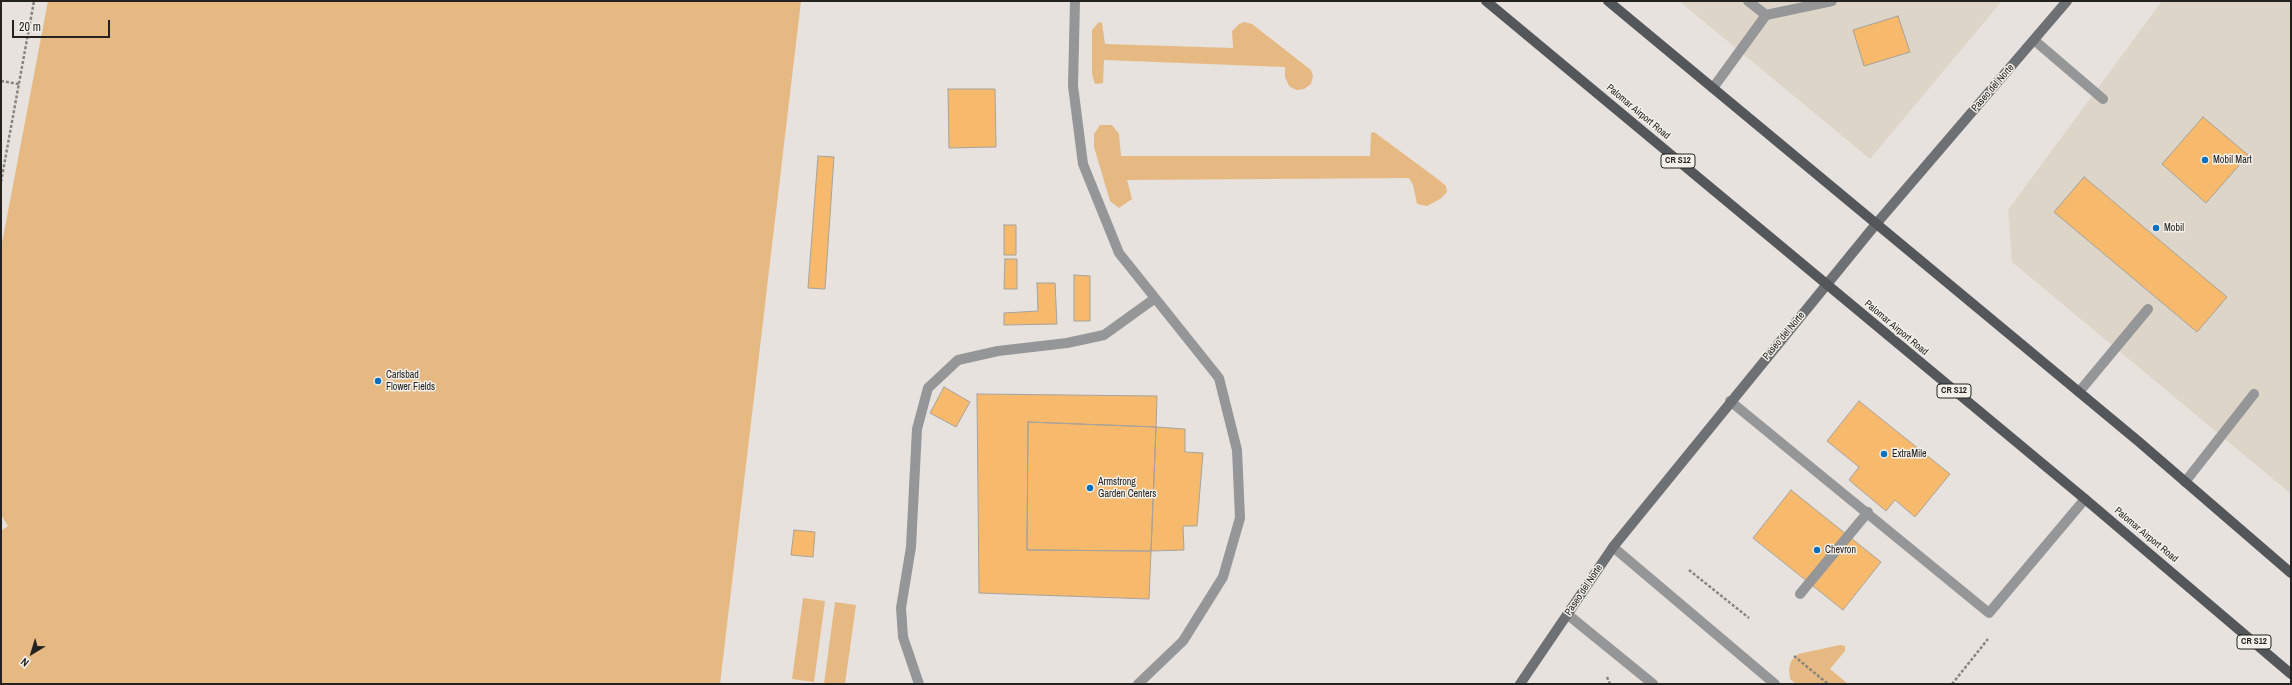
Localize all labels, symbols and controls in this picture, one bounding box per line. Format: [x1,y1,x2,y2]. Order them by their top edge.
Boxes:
scale bar [14,12,112,38]
text: 20 m [19,19,41,35]
street label: Paseo del Norte [1969,62,2017,114]
street label: Palomar Airport Road [1604,82,1672,142]
road number: CR S12 [1661,154,1695,168]
place label: Mobil Mart [2213,154,2252,166]
marker: Mobil Mart [2200,155,2210,165]
place label: Mobil [2164,222,2184,234]
marker: Mobil [2151,223,2161,233]
street label: Palomar Airport Road [1862,298,1930,358]
street label: Paseo del Norte [1761,310,1807,362]
place label: Carlsbad Flower Fields [386,369,435,392]
marker: Carlsbad Flower Fields [373,376,383,386]
road number: CR S12 [1937,384,1971,398]
place label: ExtraMile [1892,448,1927,460]
marker: ExtraMile [1879,449,1889,459]
place label: Armstrong Garden Centers [1098,476,1156,500]
marker: Armstrong Garden Centers [1085,483,1095,493]
street label: Palomar Airport Road [2112,505,2180,565]
place label: Chevron [1825,544,1856,556]
marker: Chevron [1812,545,1822,555]
street label: Paseo del Norte [1563,562,1605,618]
north arrow [12,633,52,673]
road number: CR S12 [2237,635,2271,649]
text: N [18,655,31,670]

